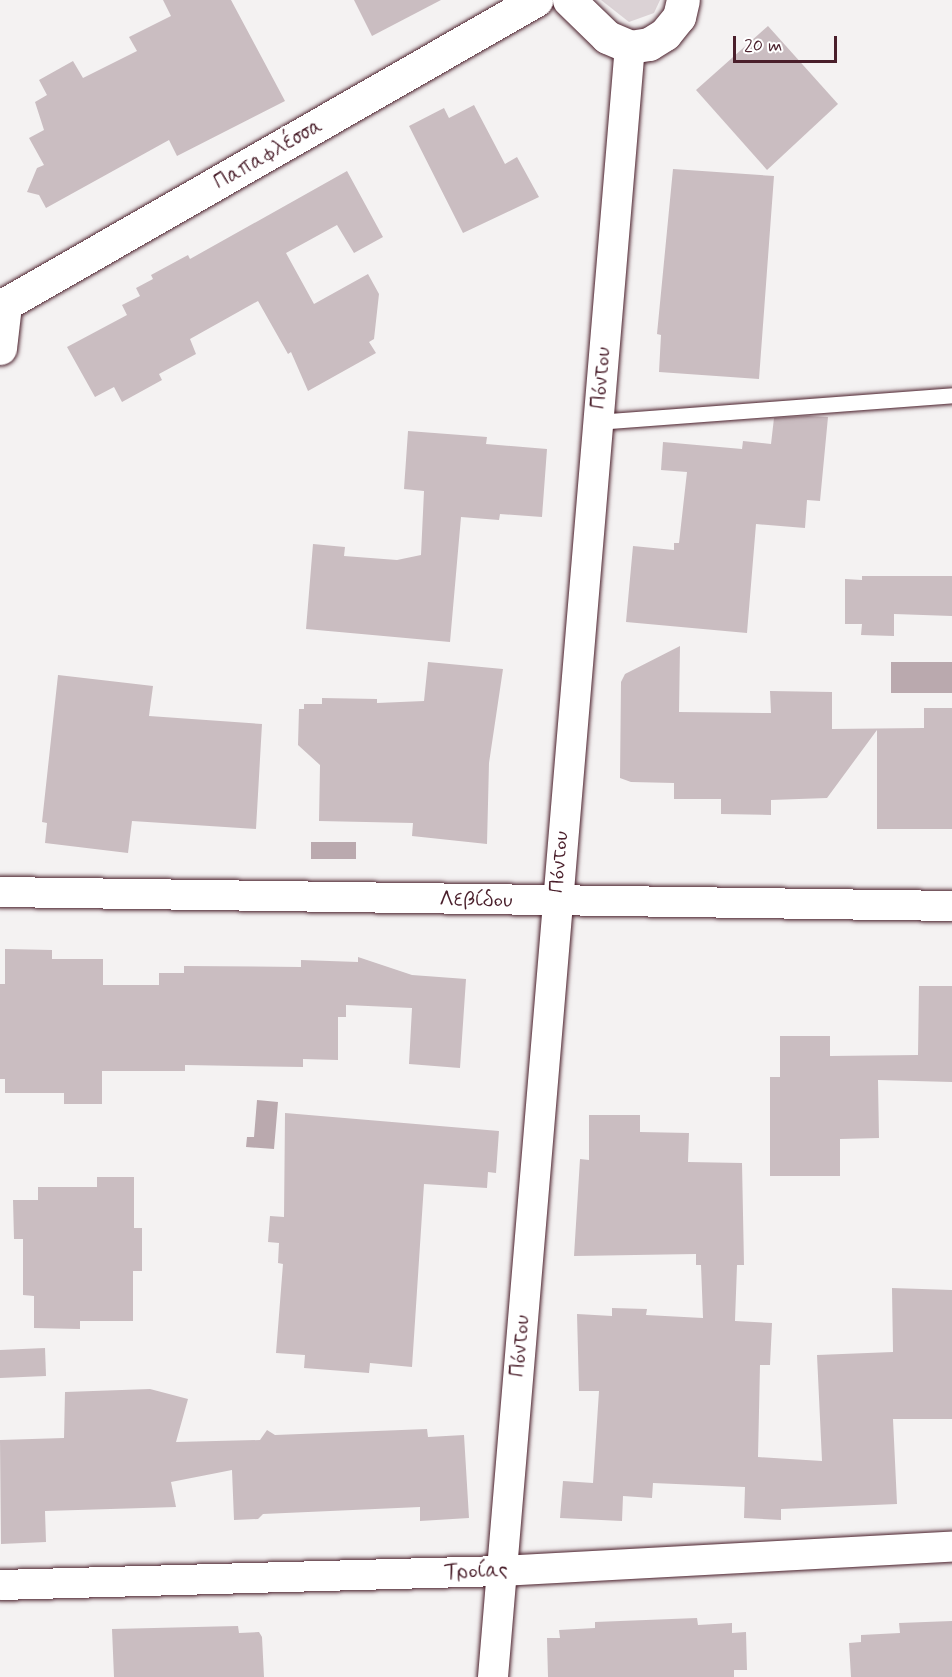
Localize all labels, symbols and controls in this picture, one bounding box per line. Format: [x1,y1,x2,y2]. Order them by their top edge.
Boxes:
scale bar [736,24,840,62]
text: 20 m [744,34,782,58]
street label: Παπαφλέσσα [209,113,327,195]
street label: Πόντου [586,346,616,410]
street label: Πόντου [544,830,574,894]
street label: Λεβίδου [439,887,513,913]
street label: Πόντου [505,1314,535,1378]
street label: Τροίας [444,1557,508,1585]

